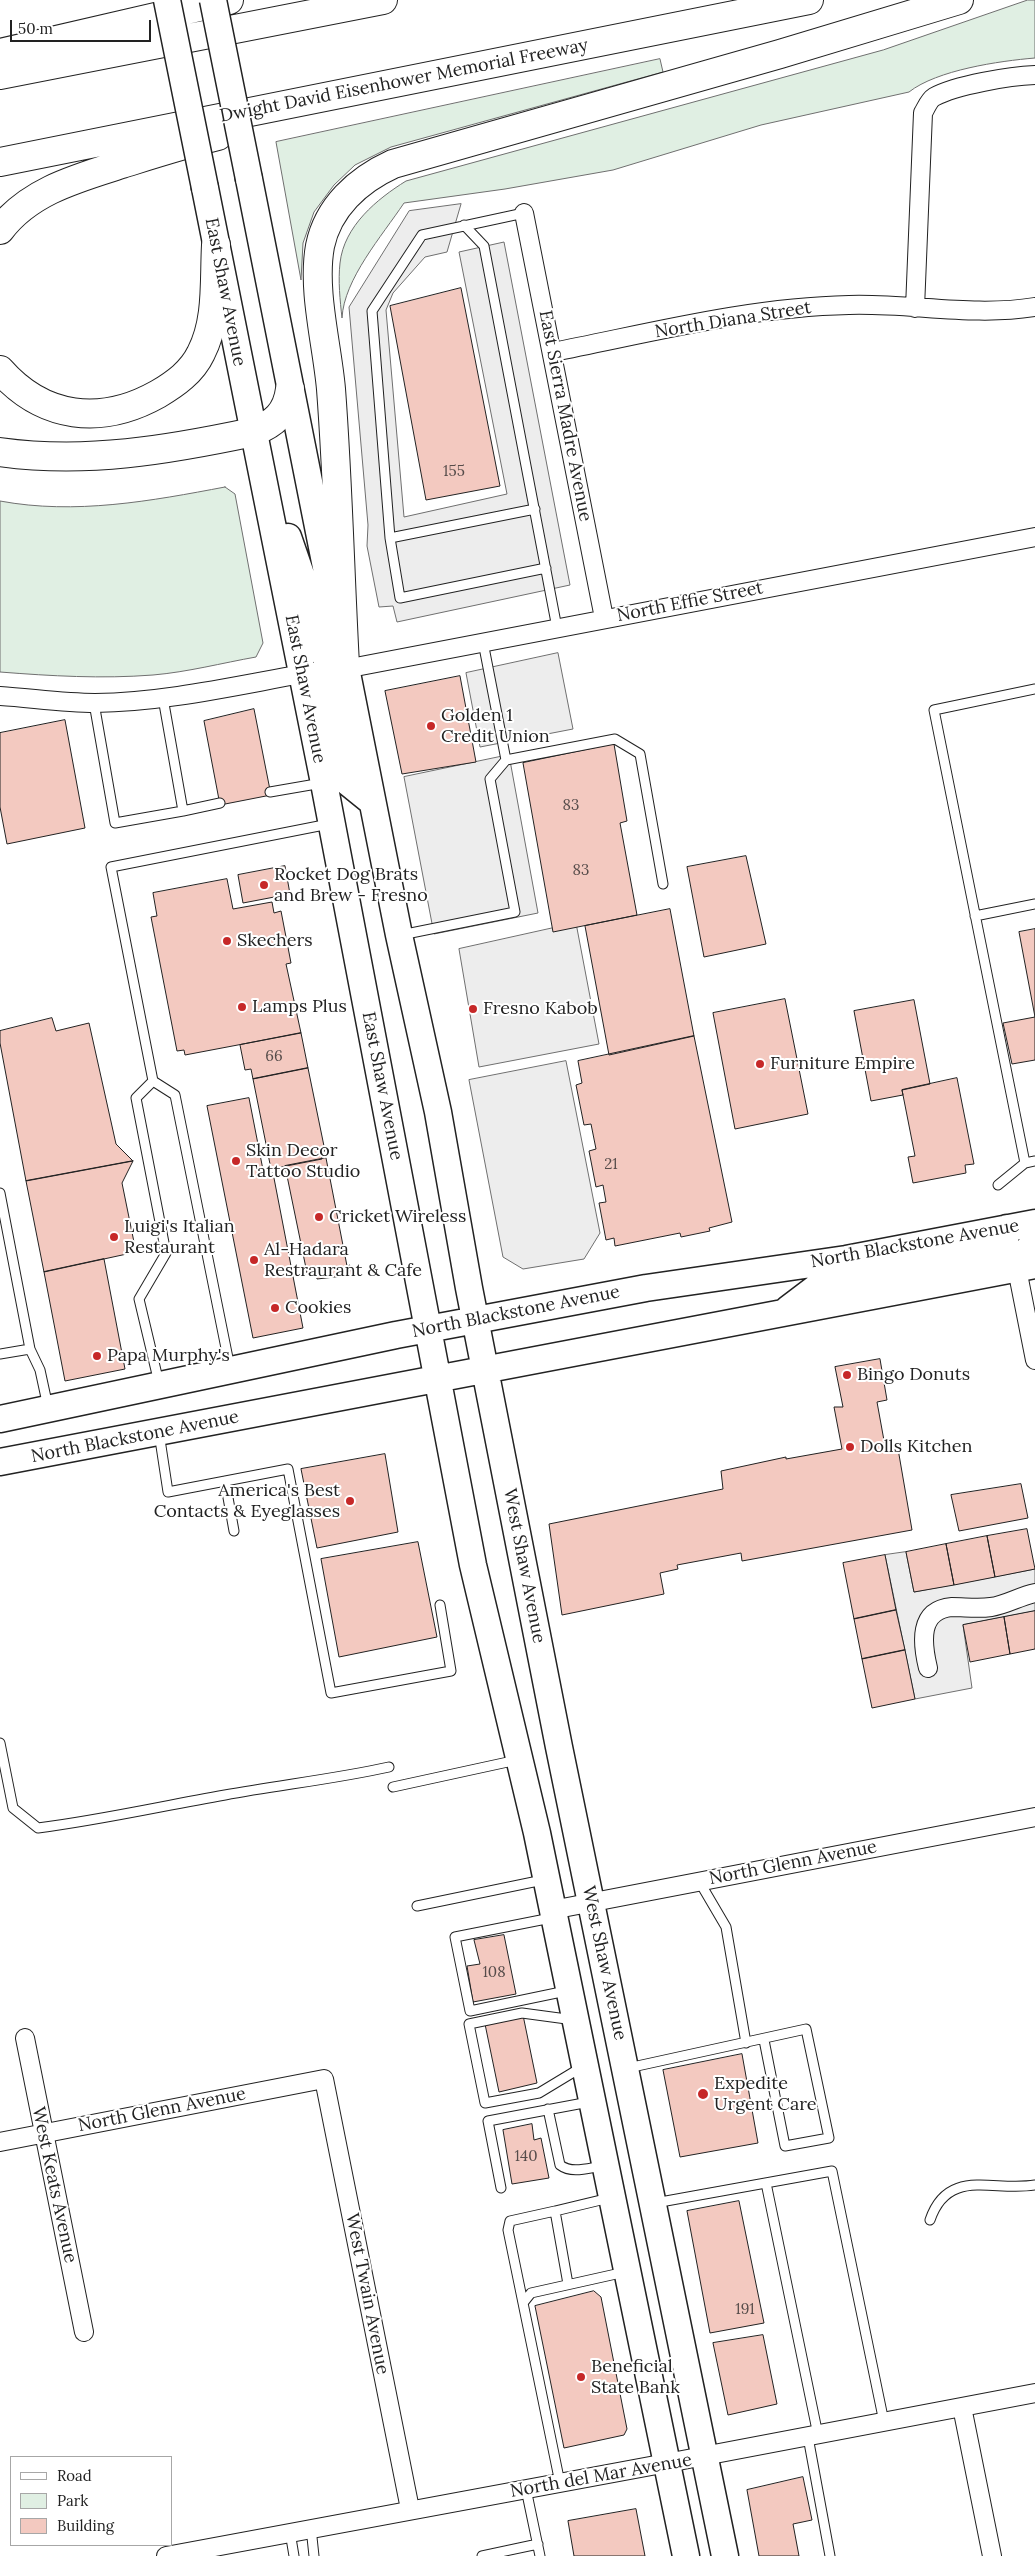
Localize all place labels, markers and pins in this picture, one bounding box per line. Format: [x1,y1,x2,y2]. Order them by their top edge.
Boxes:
place label: Golden 1 Credit Union [441,705,550,748]
marker: Golden 1 Credit Union [425,720,437,732]
place label: Rocket Dog Brats and Brew - Fresno [274,864,428,906]
marker: Rocket Dog Brats and Brew - Fresno [258,879,270,891]
place label: Skechers [237,930,313,952]
marker: Skechers [221,935,233,947]
place label: Lamps Plus [252,996,347,1018]
place label: Fresno Kabob [483,998,598,1020]
marker: Lamps Plus [236,1001,248,1013]
marker: Fresno Kabob [467,1003,479,1015]
place label: Furniture Empire [770,1053,915,1075]
marker: Furniture Empire [754,1058,766,1070]
place label: Skin Decor Tattoo Studio [246,1140,360,1182]
marker: Skin Decor Tattoo Studio [230,1155,242,1167]
place label: Cricket Wireless [329,1206,466,1228]
marker: Cricket Wireless [313,1211,325,1223]
place label: Luigi's Italian Restaurant [124,1216,235,1258]
marker: Luigi's Italian Restaurant [108,1231,120,1243]
place label: Al-Hadara Restraurant & Cafe [264,1239,422,1282]
marker: Al-Hadara Restraurant & Cafe [248,1254,260,1266]
place label: Cookies [285,1297,351,1319]
marker: Cookies [269,1302,281,1314]
place label: Papa Murphy's [107,1345,230,1367]
marker: Papa Murphy's [91,1350,103,1362]
place label: Bingo Donuts [857,1364,970,1386]
marker: Bingo Donuts [841,1369,853,1381]
place label: Dolls Kitchen [860,1436,972,1458]
marker: Dolls Kitchen [844,1441,856,1453]
place label: America's Best Contacts & Eyeglasses [154,1480,340,1522]
marker: America's Best Contacts & Eyeglasses [344,1495,356,1507]
place label: Expedite Urgent Care [714,2073,817,2116]
marker: Expedite Urgent Care [696,2087,710,2101]
place label: Beneficial State Bank [591,2356,680,2398]
marker: Beneficial State Bank [575,2371,587,2383]

